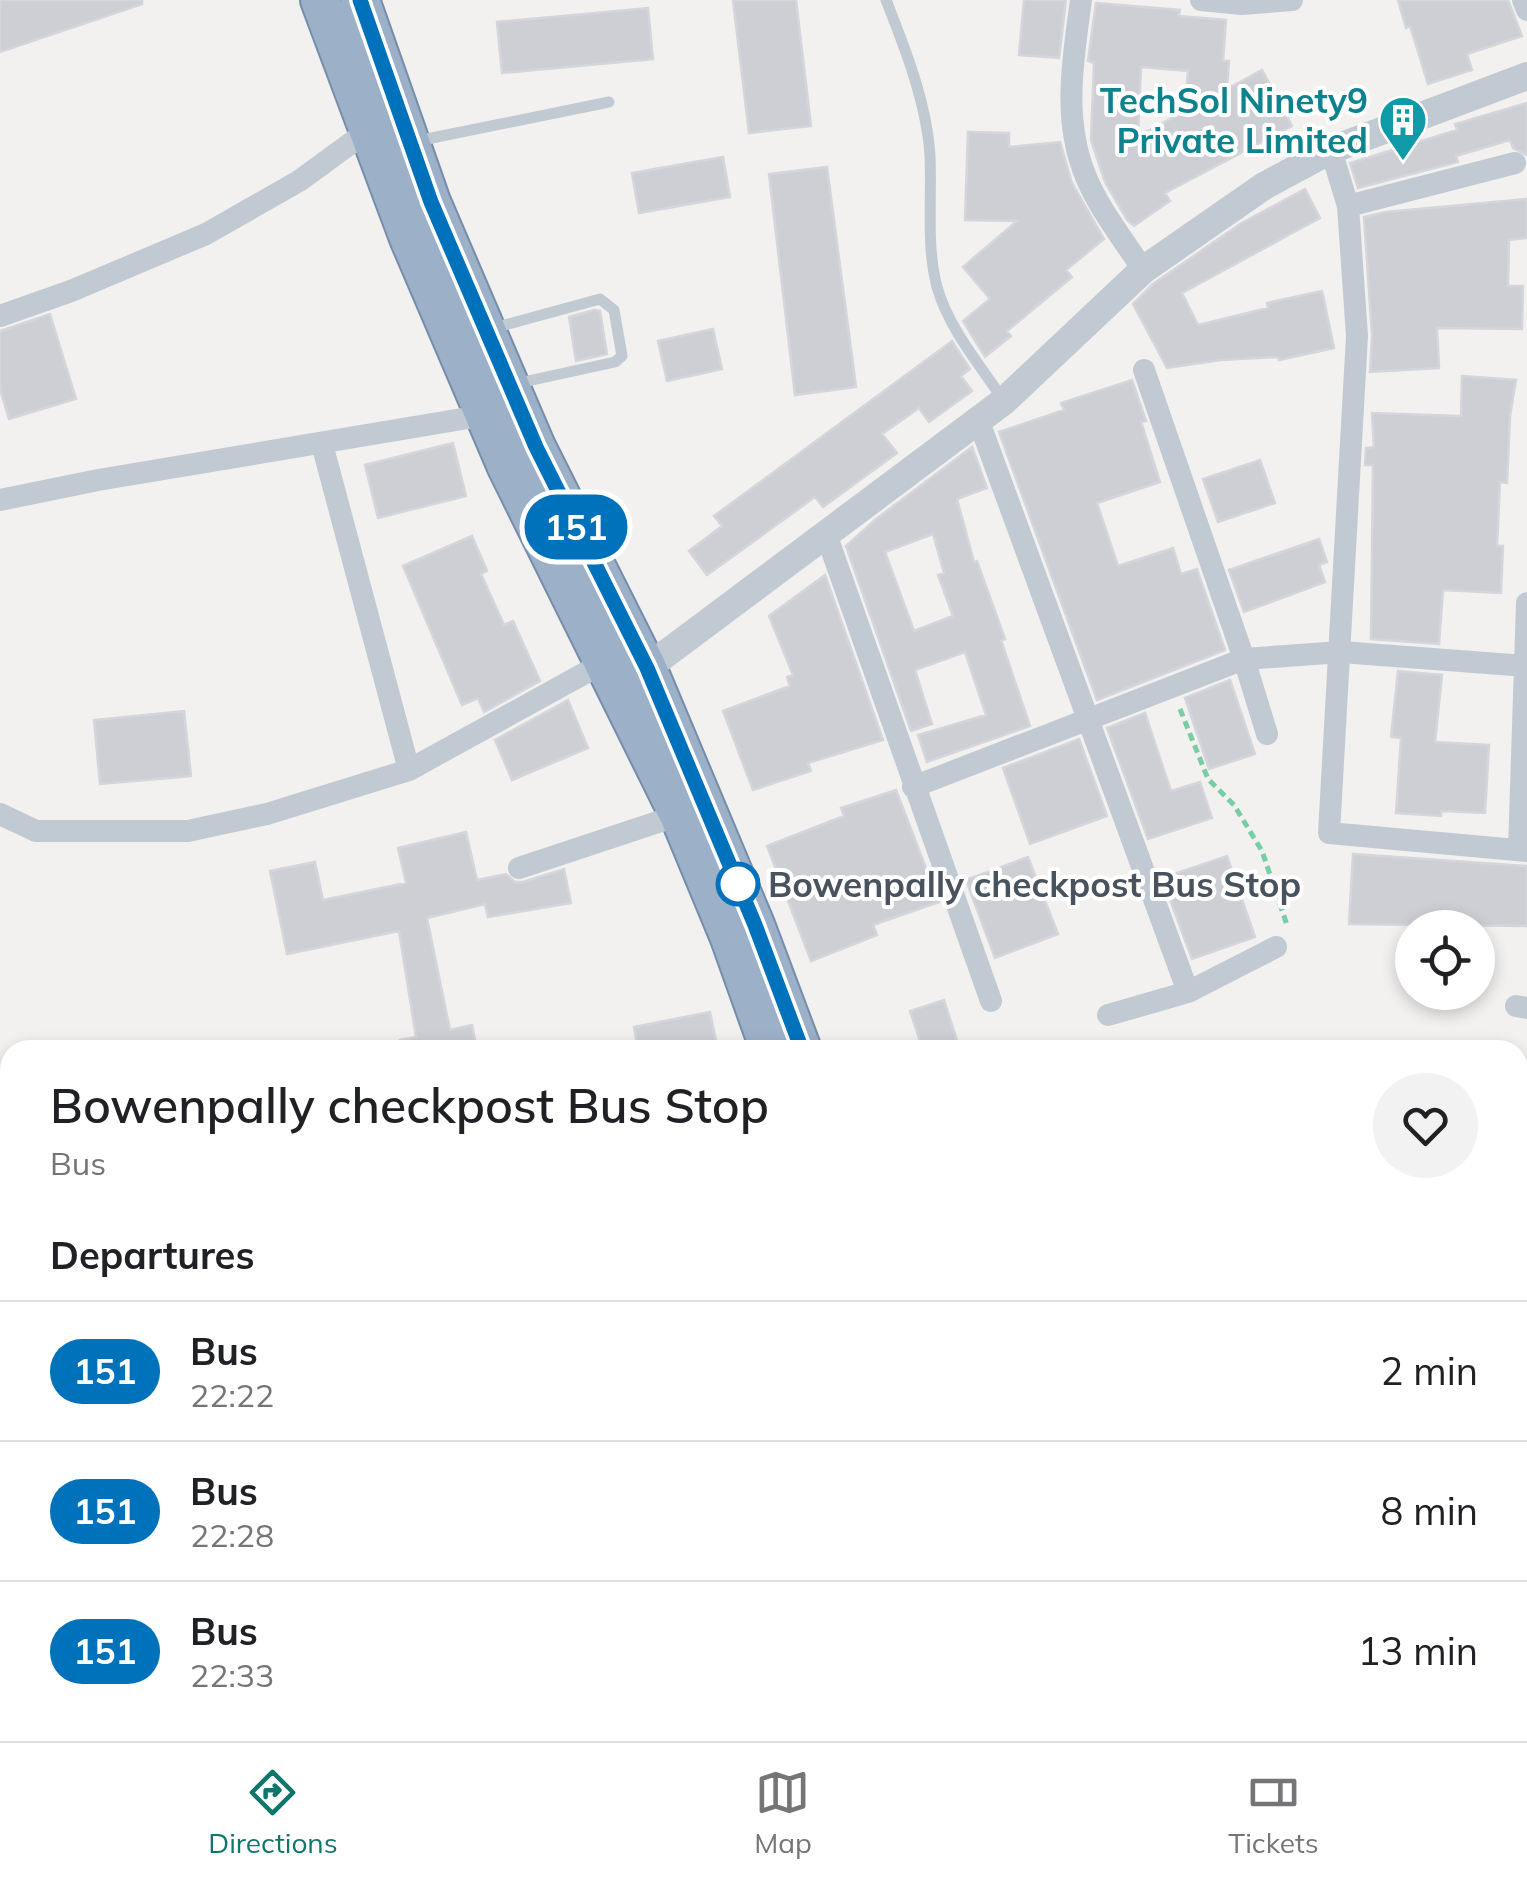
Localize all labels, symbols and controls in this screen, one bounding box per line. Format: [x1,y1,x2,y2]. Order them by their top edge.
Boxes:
place label: TechSol Ninety9 Private Limited [1100,78,1368,162]
building icon: TechSol Ninety9 Private Limited [1377,94,1429,162]
line badge: 151 [518,494,634,560]
text: 151 [544,505,608,549]
place label: Bowenpally checkpost Bus Stop [768,862,1301,906]
marker: Bowenpally checkpost Bus Stop [717,863,759,905]
map controls [1395,910,1495,1010]
button: locate [1395,910,1495,1010]
button: heart [1373,1073,1478,1178]
text: Bowenpally checkpost Bus Stop [50,1075,769,1135]
text: Bus [50,1143,106,1183]
text: Departures [50,1231,254,1279]
text: Bus [190,1327,258,1375]
text: 2 min [1381,1347,1478,1395]
text: 151 [73,1349,137,1393]
text: 22:22 [190,1375,274,1415]
text: Bus [190,1467,258,1515]
text: 8 min [1381,1487,1478,1535]
text: 151 [73,1489,137,1533]
text: 22:28 [190,1515,274,1555]
text: Bus [190,1607,258,1655]
text: 13 min [1358,1627,1478,1675]
text: 151 [73,1629,137,1673]
text: 22:33 [190,1655,274,1695]
tab: Directions [208,1765,338,1860]
tab: Map [754,1765,812,1860]
tab: Tickets [1228,1765,1319,1860]

